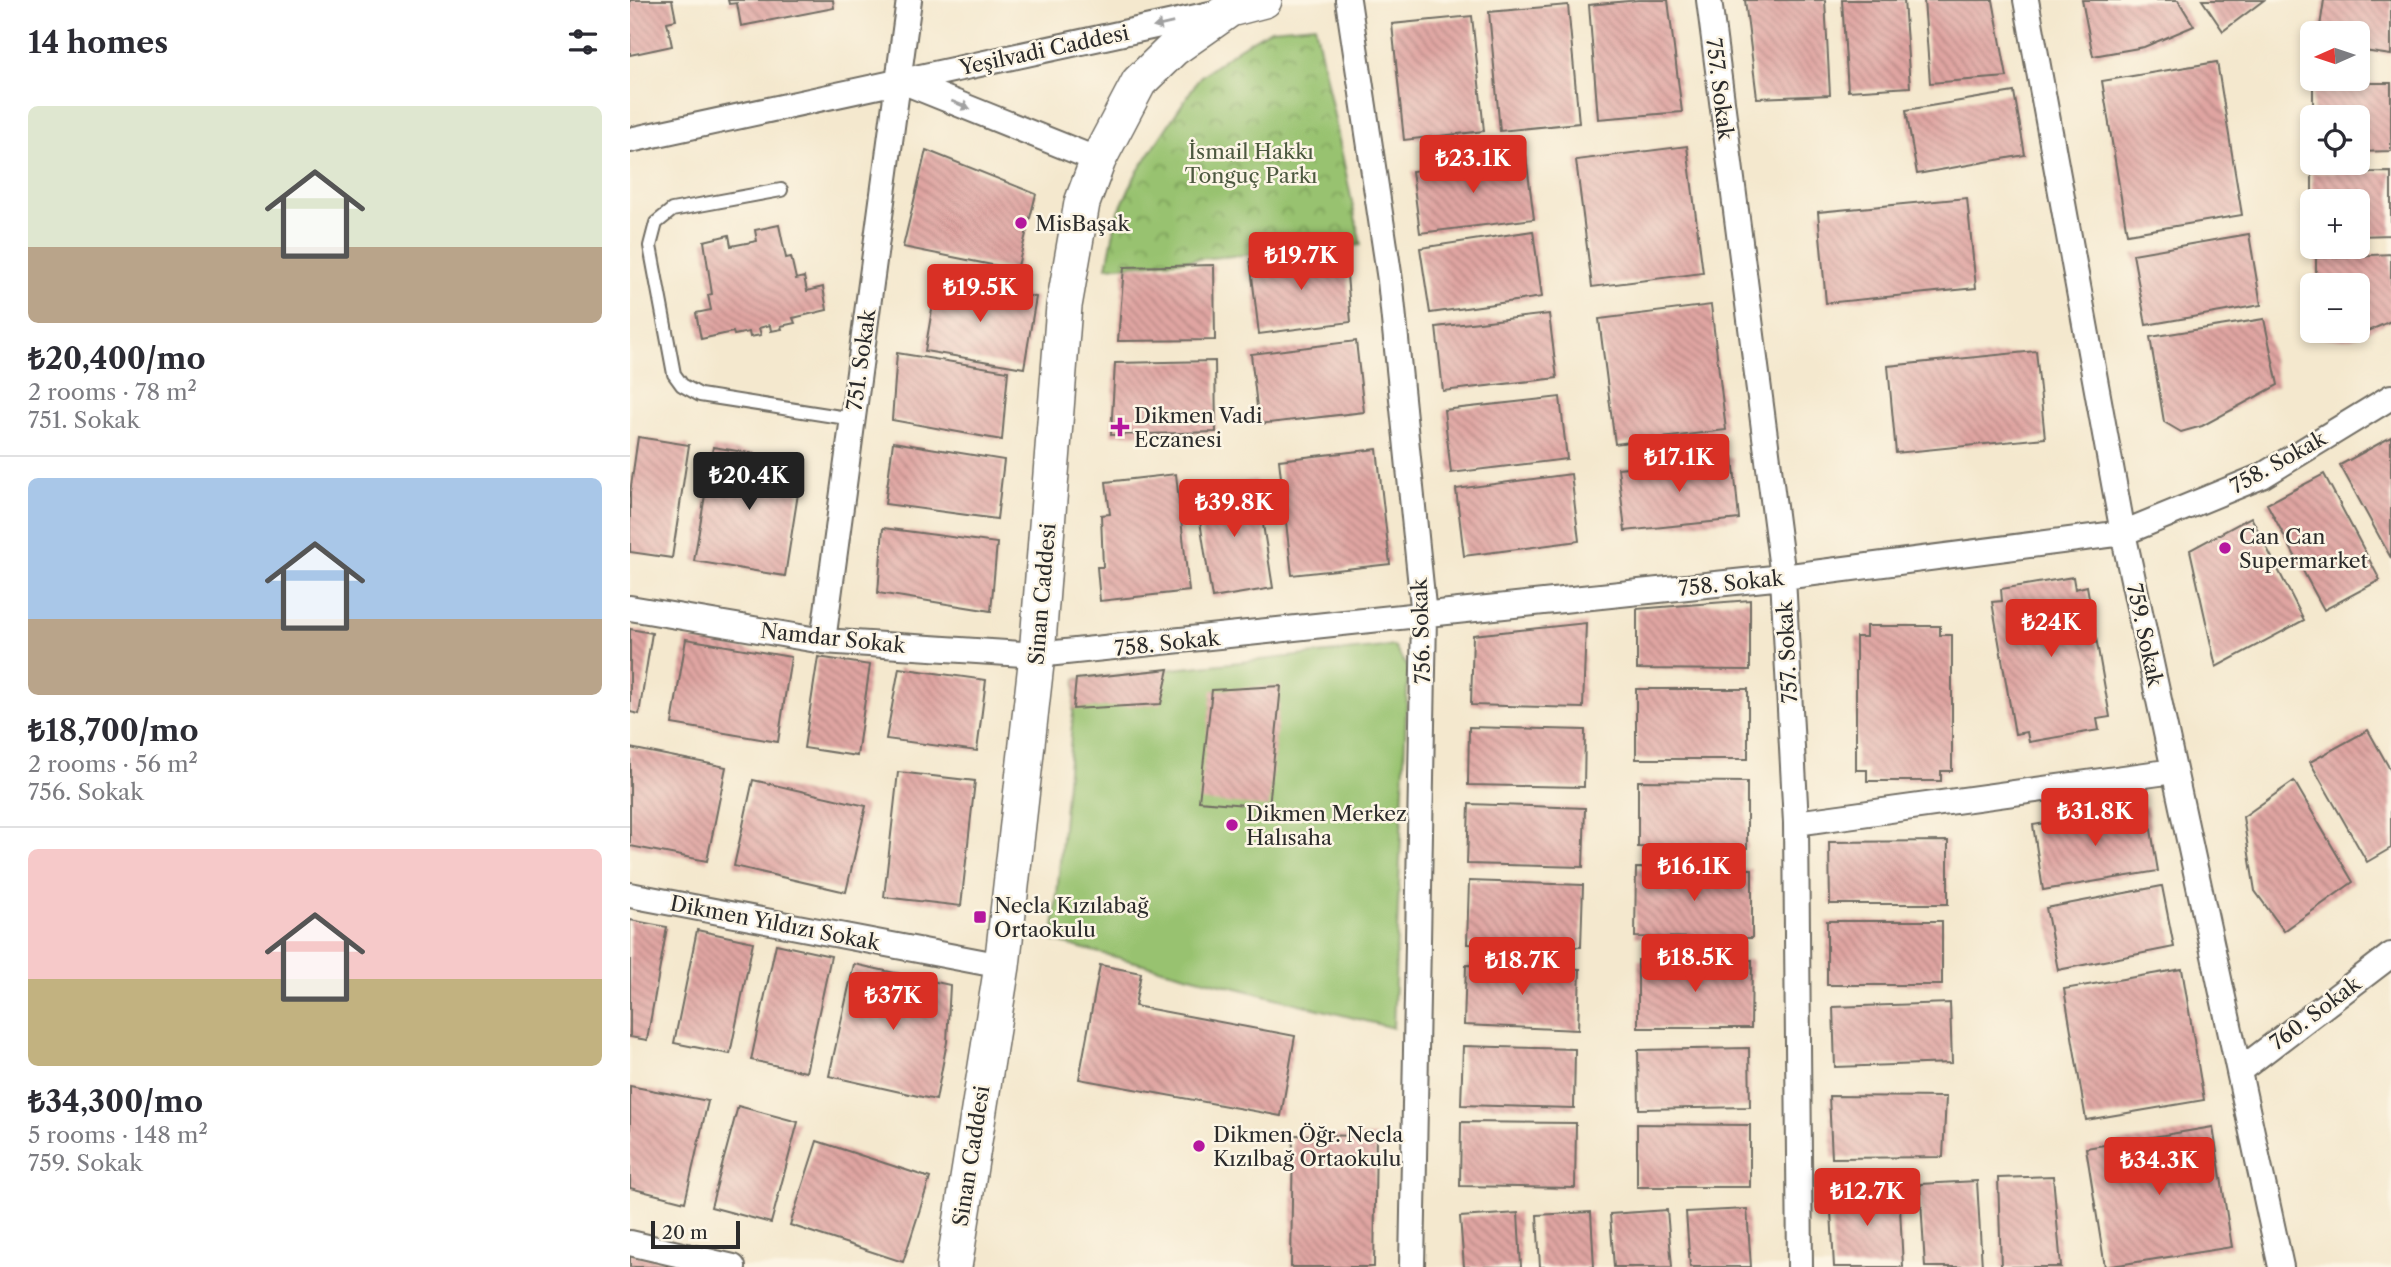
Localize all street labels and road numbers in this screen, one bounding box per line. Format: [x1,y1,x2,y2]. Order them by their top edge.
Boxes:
street label: Yeşilvadi Caddesi [956,20,1131,80]
street label: 757. Sokak [1701,37,1739,142]
street label: 751. Sokak [842,307,881,412]
street label: 758. Sokak [2226,425,2331,499]
street label: Sinan Caddesi [1023,522,1061,666]
street label: 758. Sokak [1677,565,1786,601]
street label: 756. Sokak [1407,577,1435,684]
street label: 759. Sokak [2122,581,2168,690]
street label: 757. Sokak [1772,599,1802,704]
street label: Namdar Sokak [759,618,908,658]
street label: 758. Sokak [1113,625,1222,661]
street label: Dikmen Yıldızı Sokak [668,890,883,956]
street label: 760. Sokak [2265,970,2366,1055]
street label: Sinan Caddesi [948,1084,994,1228]

